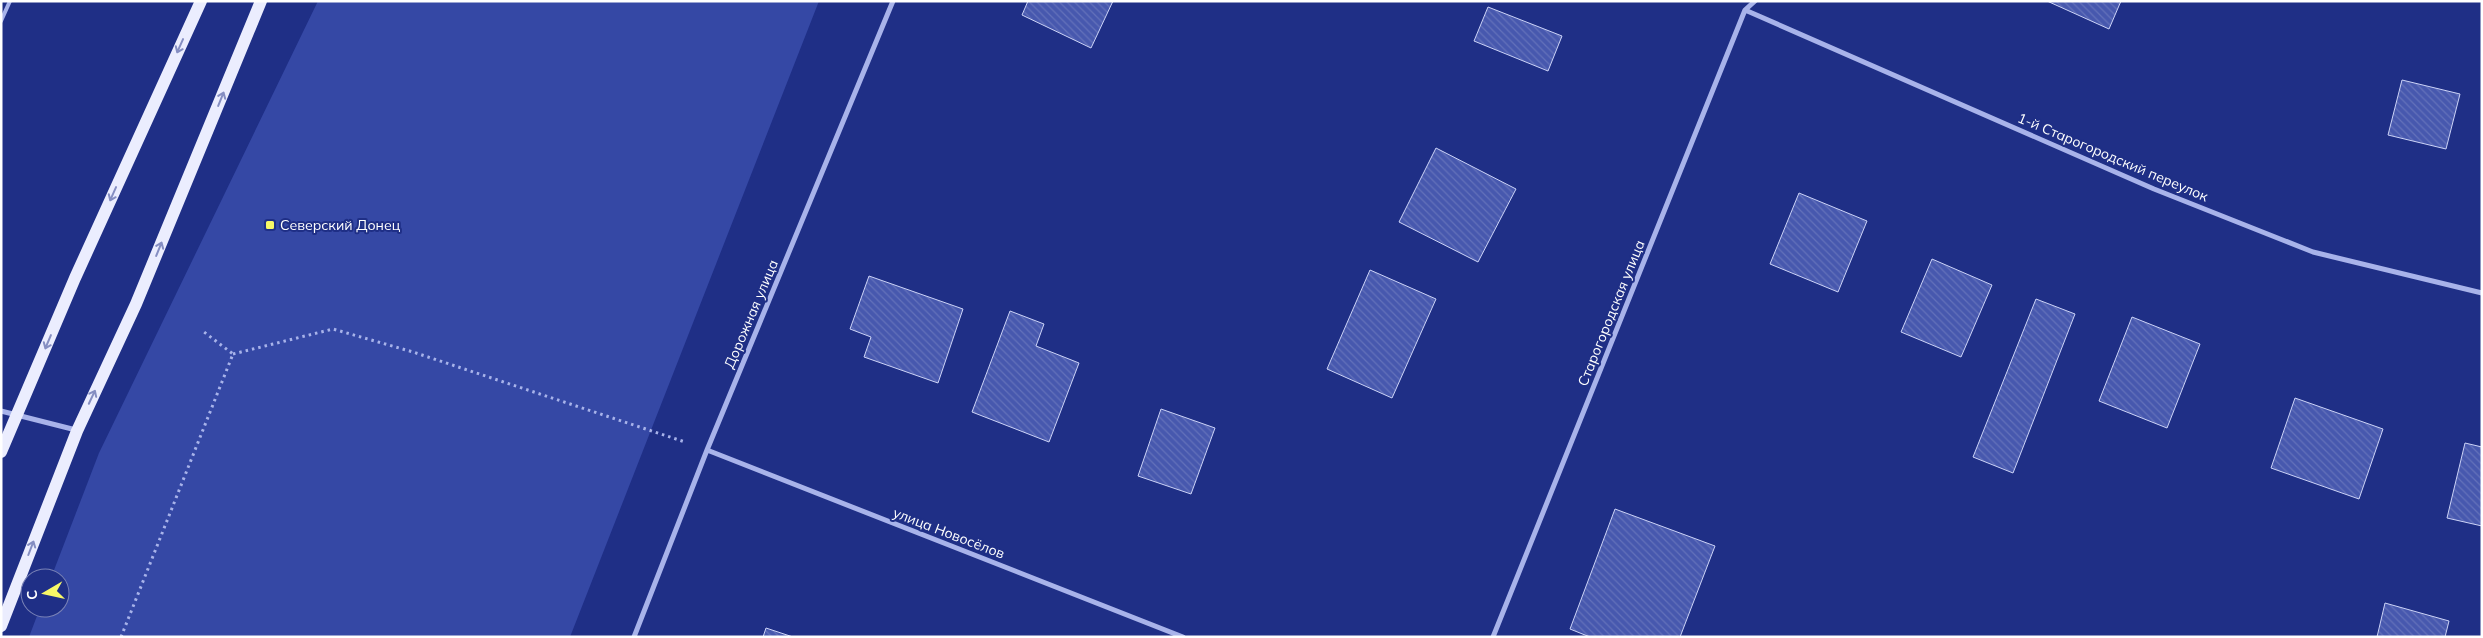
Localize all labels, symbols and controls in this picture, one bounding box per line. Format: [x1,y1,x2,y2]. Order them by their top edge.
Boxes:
one-way arrow [175,38,185,53]
one-way arrow [216,92,226,107]
street label: 1-й Старогородский переулок [2015,109,2211,206]
one-way arrow [108,186,118,201]
place label: Северский Донец [280,216,401,234]
marker: Северский Донец [264,219,276,231]
street label: Старогородская улица [1573,237,1649,389]
one-way arrow [155,242,164,257]
street label: Дорожная улица [720,257,782,371]
one-way arrow [42,334,52,349]
one-way arrow [88,390,98,405]
street label: улица Новосёлов [891,503,1008,563]
one-way arrow [27,541,37,556]
north arrow [20,568,70,618]
text: С [23,589,42,601]

